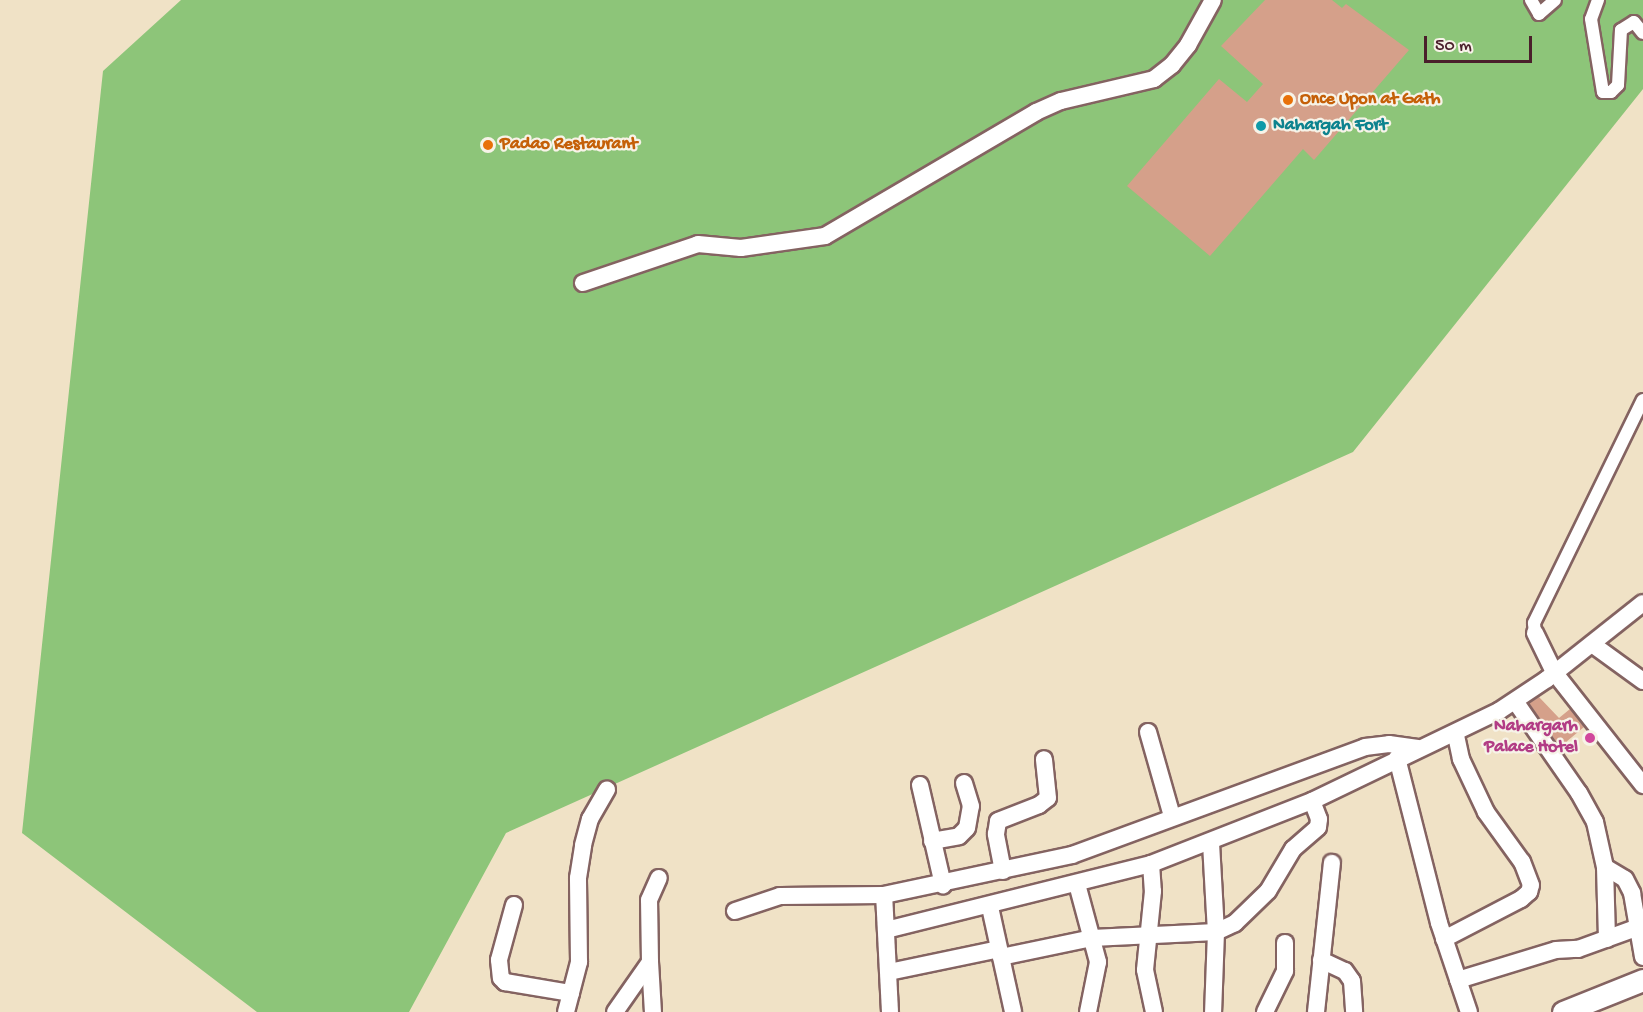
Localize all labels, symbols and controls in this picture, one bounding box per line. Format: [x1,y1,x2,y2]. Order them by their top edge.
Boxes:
scale bar [1427,24,1535,62]
text: 50 m [1435,36,1472,57]
place label: Once Upon at Gath [1300,89,1440,111]
marker: Once Upon at Gath [1281,93,1295,107]
place label: Nahargah Fort [1273,115,1387,137]
marker: Nahargah Fort [1254,119,1268,133]
place label: Padao Restaurant [500,134,637,156]
marker: Padao Restaurant [481,138,495,152]
place label: Nahargarh Palace Hotel [1484,717,1578,760]
marker: Nahargarh Palace Hotel [1583,731,1597,745]

